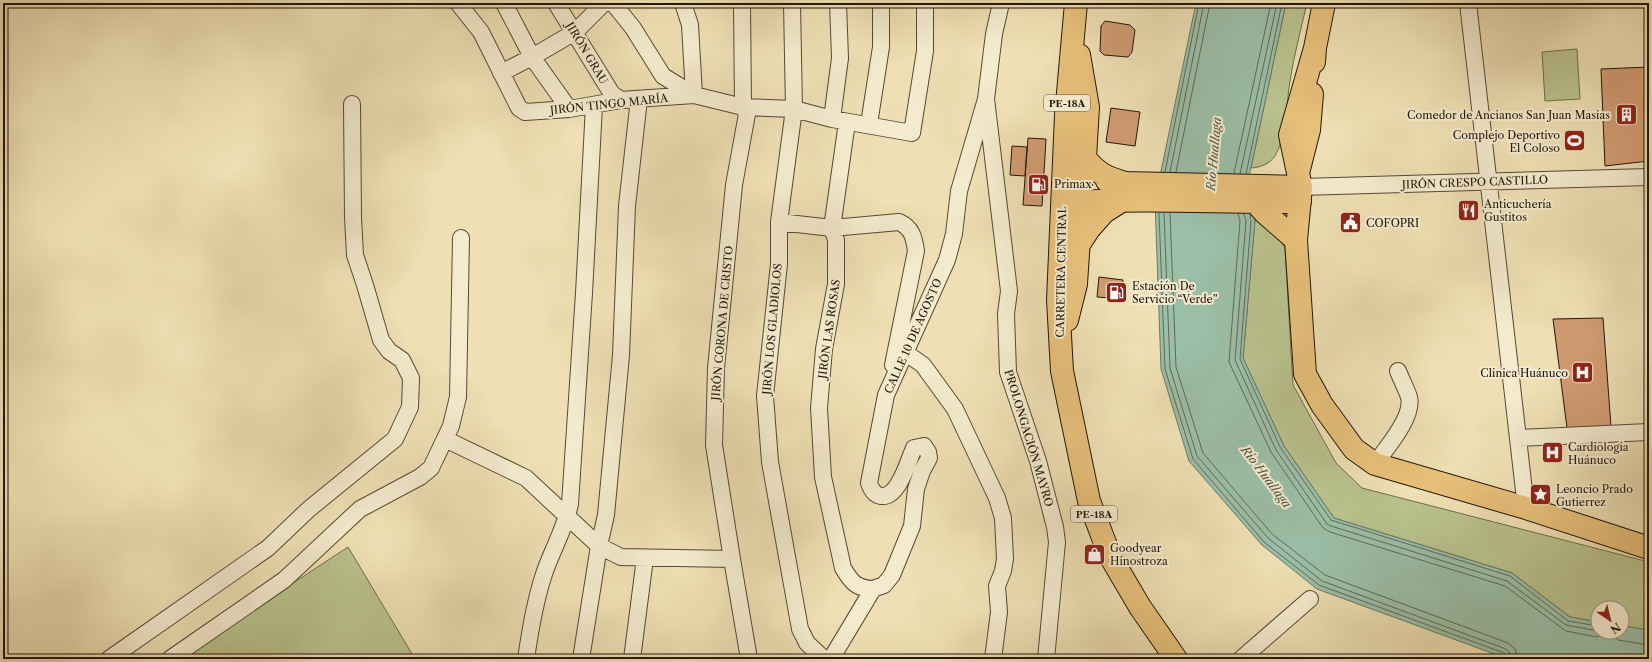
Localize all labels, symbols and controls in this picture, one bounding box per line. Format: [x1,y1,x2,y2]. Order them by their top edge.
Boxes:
street label: JIRÓN GRAU [562,18,611,87]
street label: JIRÓN TINGO MARÍA [547,91,670,117]
road number: PE-18A [1044,95,1090,111]
building icon: Comedor de Ancianos San Juan Masias [1613,102,1639,128]
place label: Comedor de Ancianos San Juan Masias [1407,108,1610,122]
water label: Río Huallaga [1203,117,1224,192]
place label: Complejo Deportivo El Coloso [1453,128,1560,155]
sports icon: Complejo Deportivo El Coloso [1562,128,1588,154]
fuel station icon: Primax [1026,171,1052,197]
street label: JIRÓN CRESPO CASTILLO [1400,172,1548,192]
place label: Primax [1054,177,1092,191]
restaurant icon: Anticuchería Gustitos [1456,197,1482,223]
place label: Anticuchería Gustitos [1483,197,1552,224]
street label: CARRETERA CENTRAL [1053,205,1069,338]
public building icon: COFOPRI [1337,210,1363,236]
place label: COFOPRI [1366,216,1419,230]
street label: JIRÓN CORONA DE CRISTO [708,245,736,403]
street label: JIRÓN LOS GLADIOLOS [759,263,785,397]
street label: CALLE 10 DE AGOSTO [881,276,945,396]
street label: JIRÓN LAS ROSAS [815,278,843,382]
fuel station icon: Estación De Servicio “Verde” [1103,279,1129,305]
place label: Estación De Servicio “Verde” [1132,279,1218,306]
hospital icon: Clinica Huánuco [1570,360,1596,386]
place label: Clinica Huánuco [1480,366,1568,380]
street label: PROLONGACIÓN MAYRO [1001,368,1057,508]
hospital icon: Cardiología Huánuco [1539,440,1565,466]
place label: Cardiología Huánuco [1568,440,1629,467]
water label: Río Huallaga [1238,442,1295,511]
place icon: Leoncio Prado Gutierrez [1527,482,1553,508]
place label: Leoncio Prado Gutierrez [1556,482,1633,509]
road number: PE-18A [1071,506,1117,522]
shop icon: Goodyear Hinostroza [1082,541,1108,567]
place label: Goodyear Hinostroza [1110,541,1168,568]
north arrow [1590,600,1630,640]
text: N [1607,620,1624,637]

